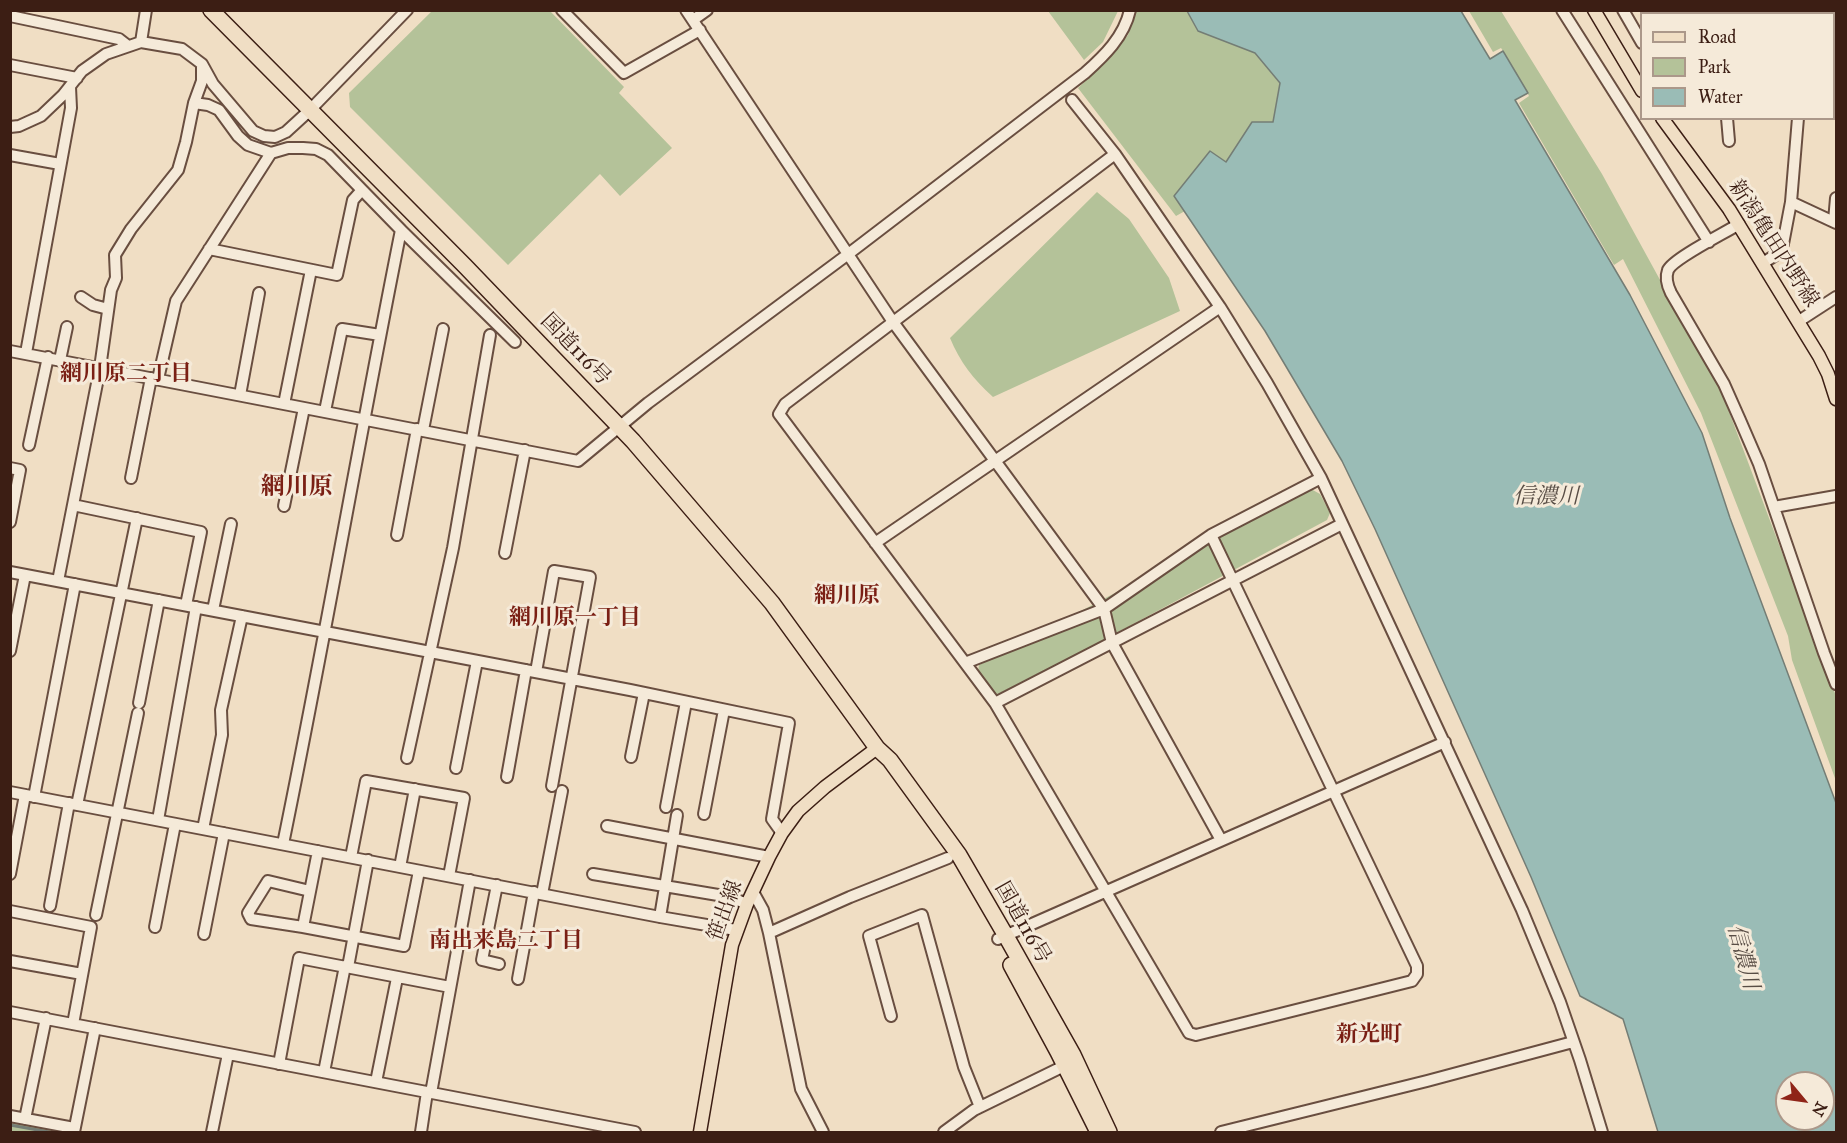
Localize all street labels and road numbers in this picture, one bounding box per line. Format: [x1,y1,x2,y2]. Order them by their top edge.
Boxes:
street label: 新潟亀田内野線 [1722,175,1824,313]
street label: 国道116号 [535,309,615,391]
street label: 笹出線 [703,877,749,945]
street label: 国道116号 [989,878,1055,968]

